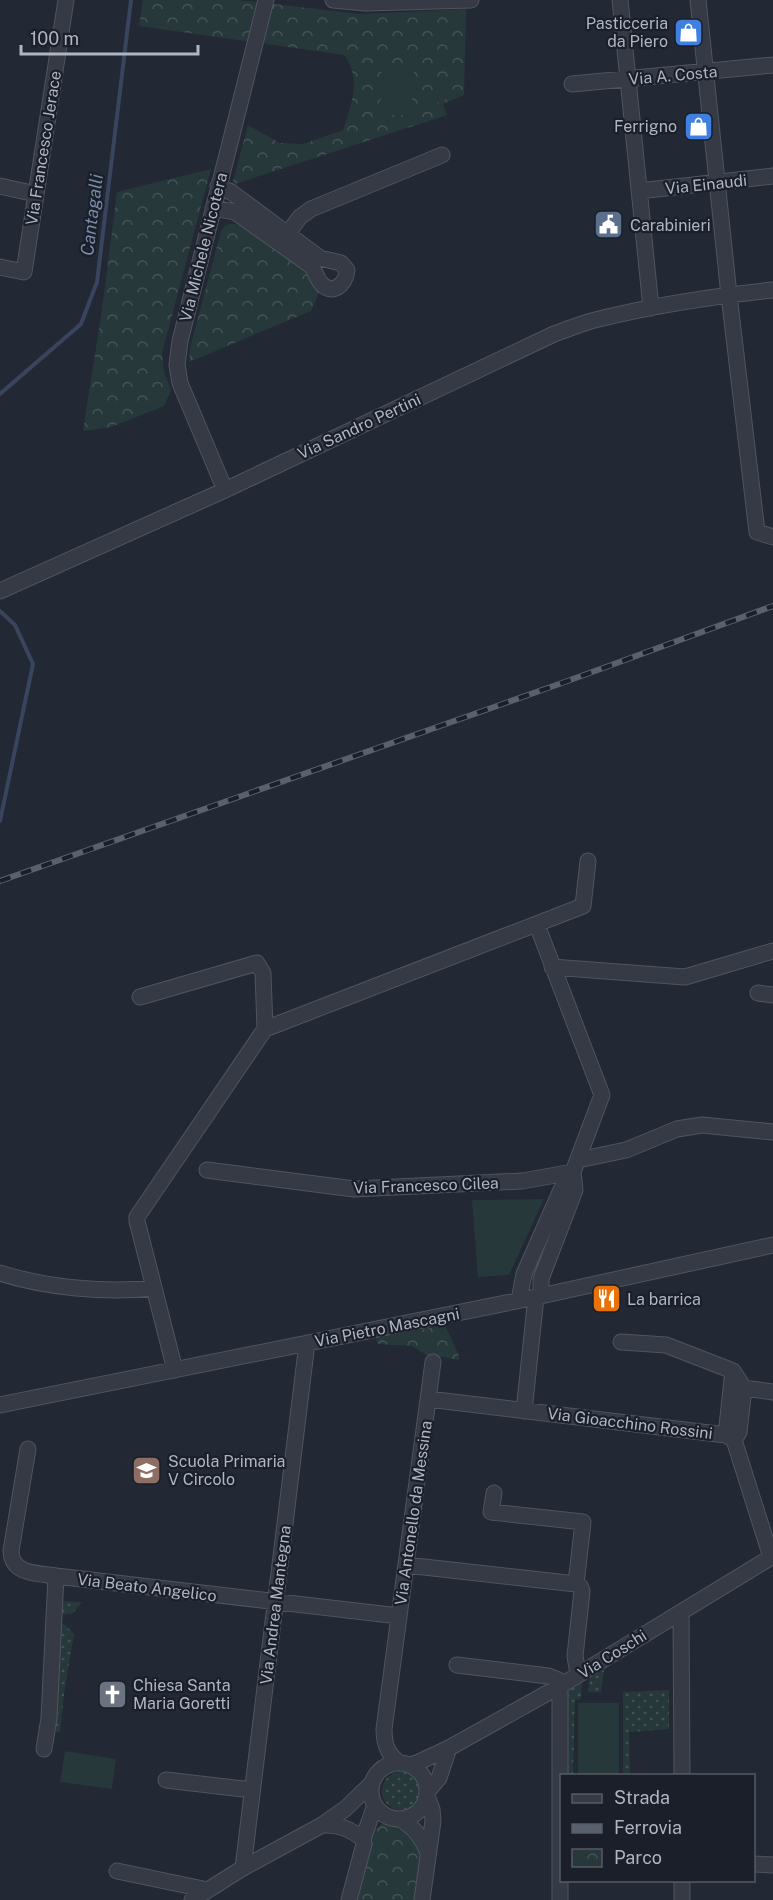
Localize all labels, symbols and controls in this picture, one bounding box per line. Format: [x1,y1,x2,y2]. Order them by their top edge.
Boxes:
place label: Pasticceria da Piero [586,14,668,51]
shop icon: Pasticceria da Piero [673,16,705,48]
scale bar [21,18,198,56]
text: 100 m [30,28,79,49]
street label: Via A. Costa [628,62,718,89]
street label: Via Francesco Jerace [22,70,65,227]
shop icon: Ferrigno [682,110,714,142]
place label: Ferrigno [614,117,677,136]
street label: Via Michele Nicotera [176,171,231,324]
street label: Via Einaudi [664,171,748,198]
water label: Cantagalli [76,172,107,257]
public building icon: Carabinieri [593,209,625,241]
place label: Carabinieri [630,216,711,235]
street label: Via Sandro Pertini [295,390,424,463]
street label: Via Francesco Cilea [353,1173,499,1198]
restaurant icon: La barrica [590,1283,622,1315]
place label: La barrica [627,1290,701,1309]
street label: Via Pietro Mascagni [313,1304,461,1351]
street label: Via Gioacchino Rossini [546,1404,714,1443]
street label: Via Antonello da Messina [391,1419,436,1607]
place label: Scuola Primaria V Circolo [168,1452,285,1489]
school or university icon: Scuola Primaria V Circolo [131,1454,163,1486]
street label: Via Andrea Mantegna [256,1524,295,1686]
street label: Via Beato Angelico [76,1570,218,1605]
street label: Via Coschi [574,1626,650,1683]
place label: Chiesa Santa Maria Goretti [133,1676,231,1713]
church icon: Chiesa Santa Maria Goretti [96,1678,128,1710]
legend [560,1774,755,1882]
text: Strada [614,1787,670,1808]
text: Ferrovia [614,1817,682,1838]
text: Parco [614,1847,662,1868]

